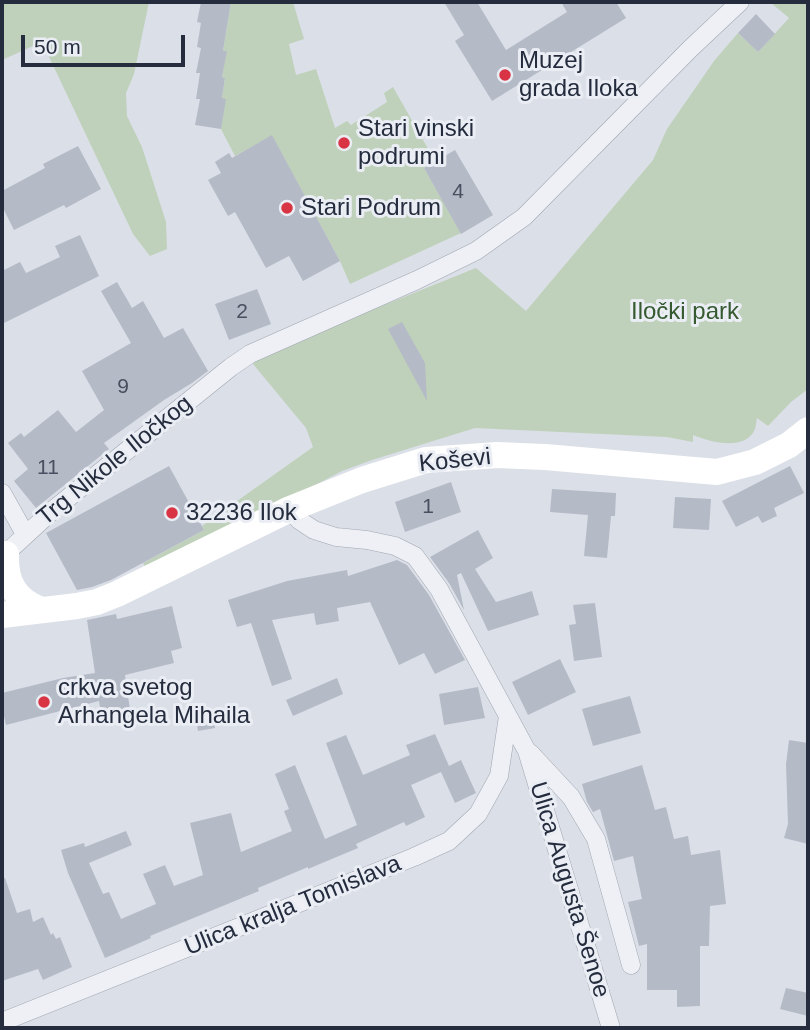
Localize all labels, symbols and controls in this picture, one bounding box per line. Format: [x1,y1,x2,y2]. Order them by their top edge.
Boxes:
scale bar [24,21,189,65]
text: 50 m [34,35,81,58]
place label: Muzej grada Iloka [519,47,638,103]
marker: Muzej grada Iloka [497,67,513,83]
place label: Stari vinski podrumi [358,115,474,171]
marker: Stari vinski podrumi [336,135,352,151]
house number: 4 [452,179,464,205]
place label: Stari Podrum [301,194,441,222]
marker: Stari Podrum [279,200,295,216]
park label: Iločki park [631,298,739,326]
house number: 2 [236,299,248,325]
house number: 9 [117,374,129,400]
street label: Trg Nikole Iločkog [32,390,198,532]
street label: Koševi [418,443,492,479]
house number: 11 [37,455,59,481]
house number: 1 [422,494,434,520]
place label: 32236 Ilok [186,499,297,527]
marker: 32236 Ilok [164,505,180,521]
place label: crkva svetog Arhangela Mihaila [58,674,250,730]
marker: crkva svetog Arhangela Mihaila [36,694,52,710]
street label: Ulica Augusta Šenoe [522,779,616,1001]
street label: Ulica kralja Tomislava [181,849,405,963]

